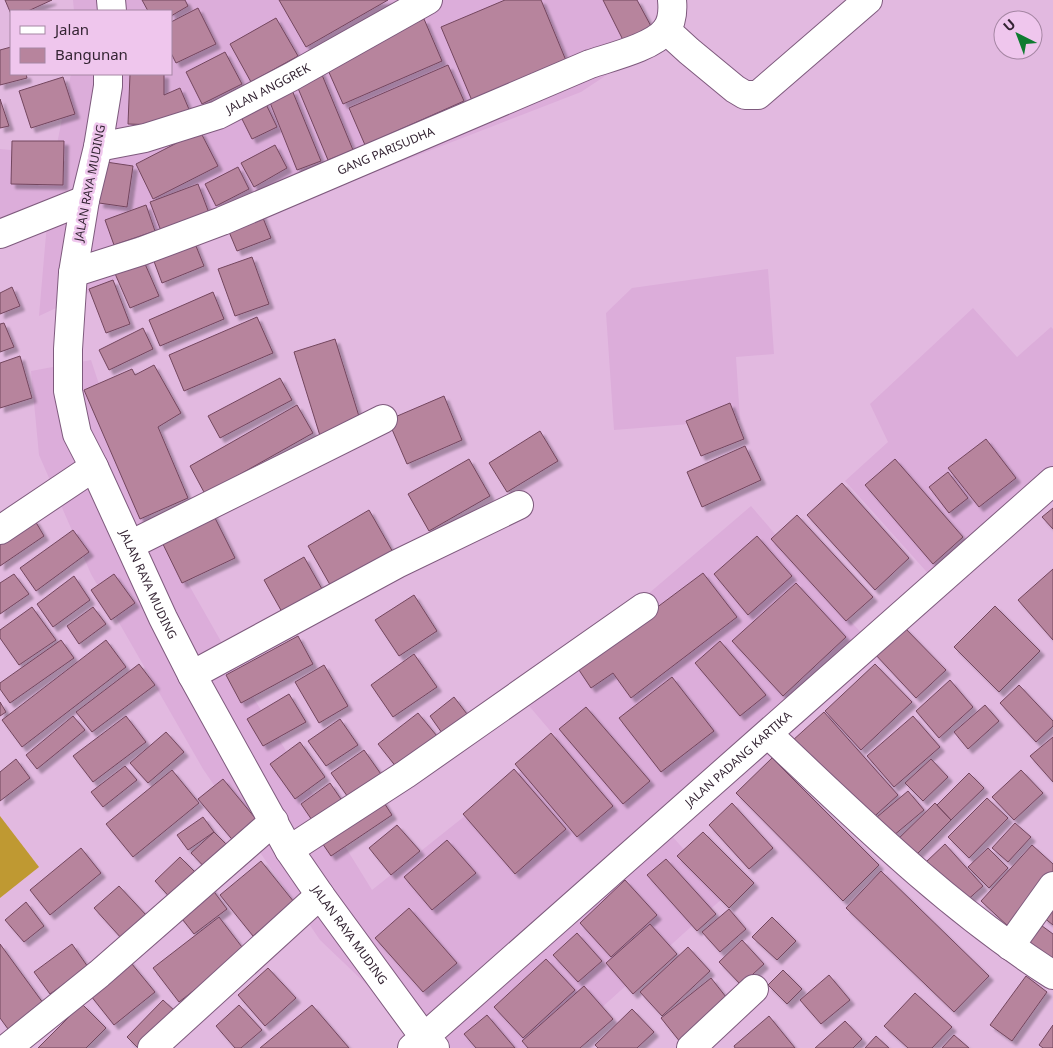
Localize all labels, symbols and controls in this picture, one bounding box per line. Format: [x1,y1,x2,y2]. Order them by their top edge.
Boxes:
legend [10,10,172,75]
north arrow [993,10,1043,60]
text: U [999,14,1019,36]
text: Jalan [53,19,89,39]
text: Bangunan [55,44,128,64]
street label: JALAN ANGGREK [222,59,314,118]
street label: GANG PARISUDHA [334,122,437,179]
street label: JALAN RAYA MUDING [70,123,109,244]
street label: JALAN RAYA MUDING [115,526,181,642]
street label: JALAN PADANG KARTIKA [680,707,795,811]
street label: JALAN RAYA MUDING [307,881,392,988]

